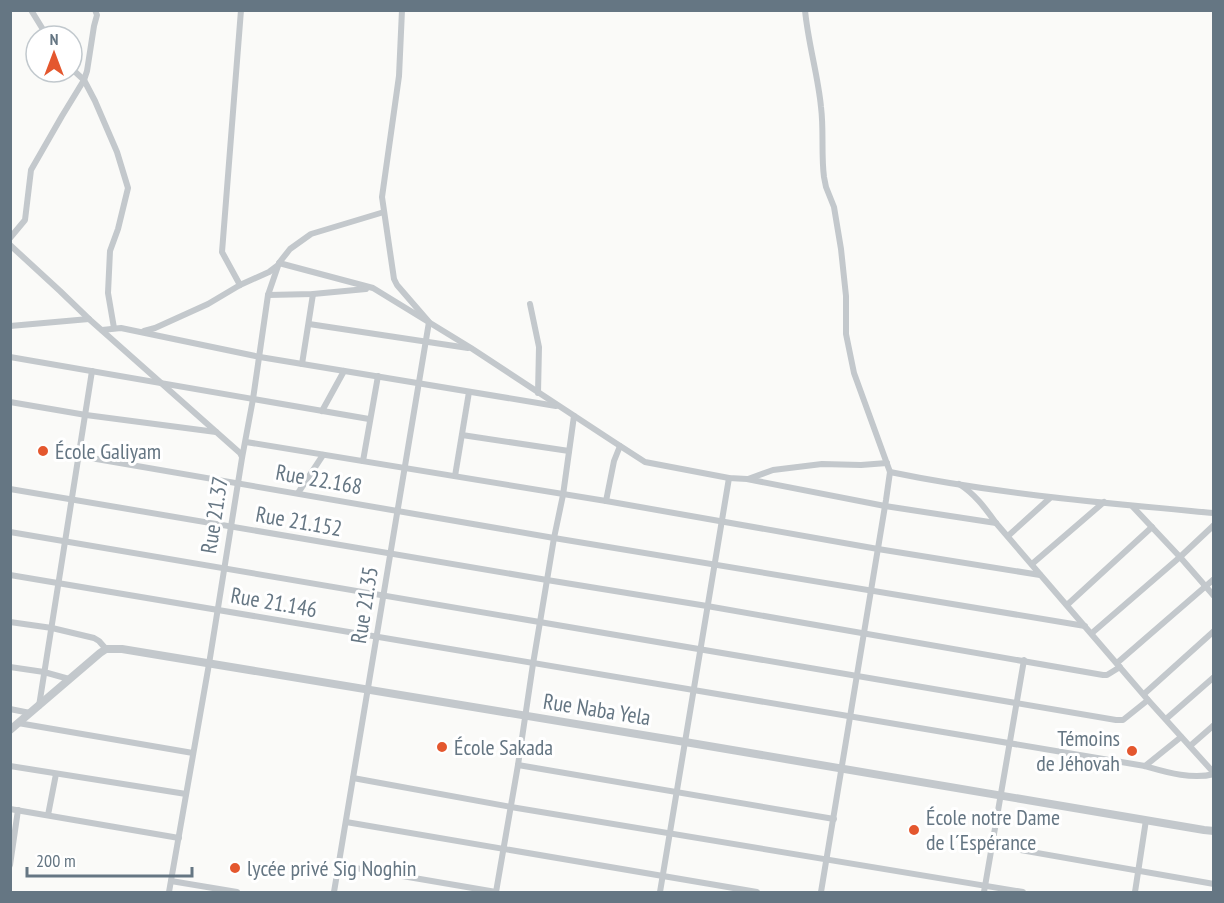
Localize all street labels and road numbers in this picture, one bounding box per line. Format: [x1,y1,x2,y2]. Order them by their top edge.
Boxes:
street label: Rue 22.168 [274,458,364,500]
street label: Rue 21.37 [194,475,234,555]
street label: Rue 21.152 [254,500,344,542]
street label: Rue 21.35 [344,565,384,645]
street label: Rue 21.146 [229,581,319,623]
street label: Rue Naba Yela [541,687,653,731]

